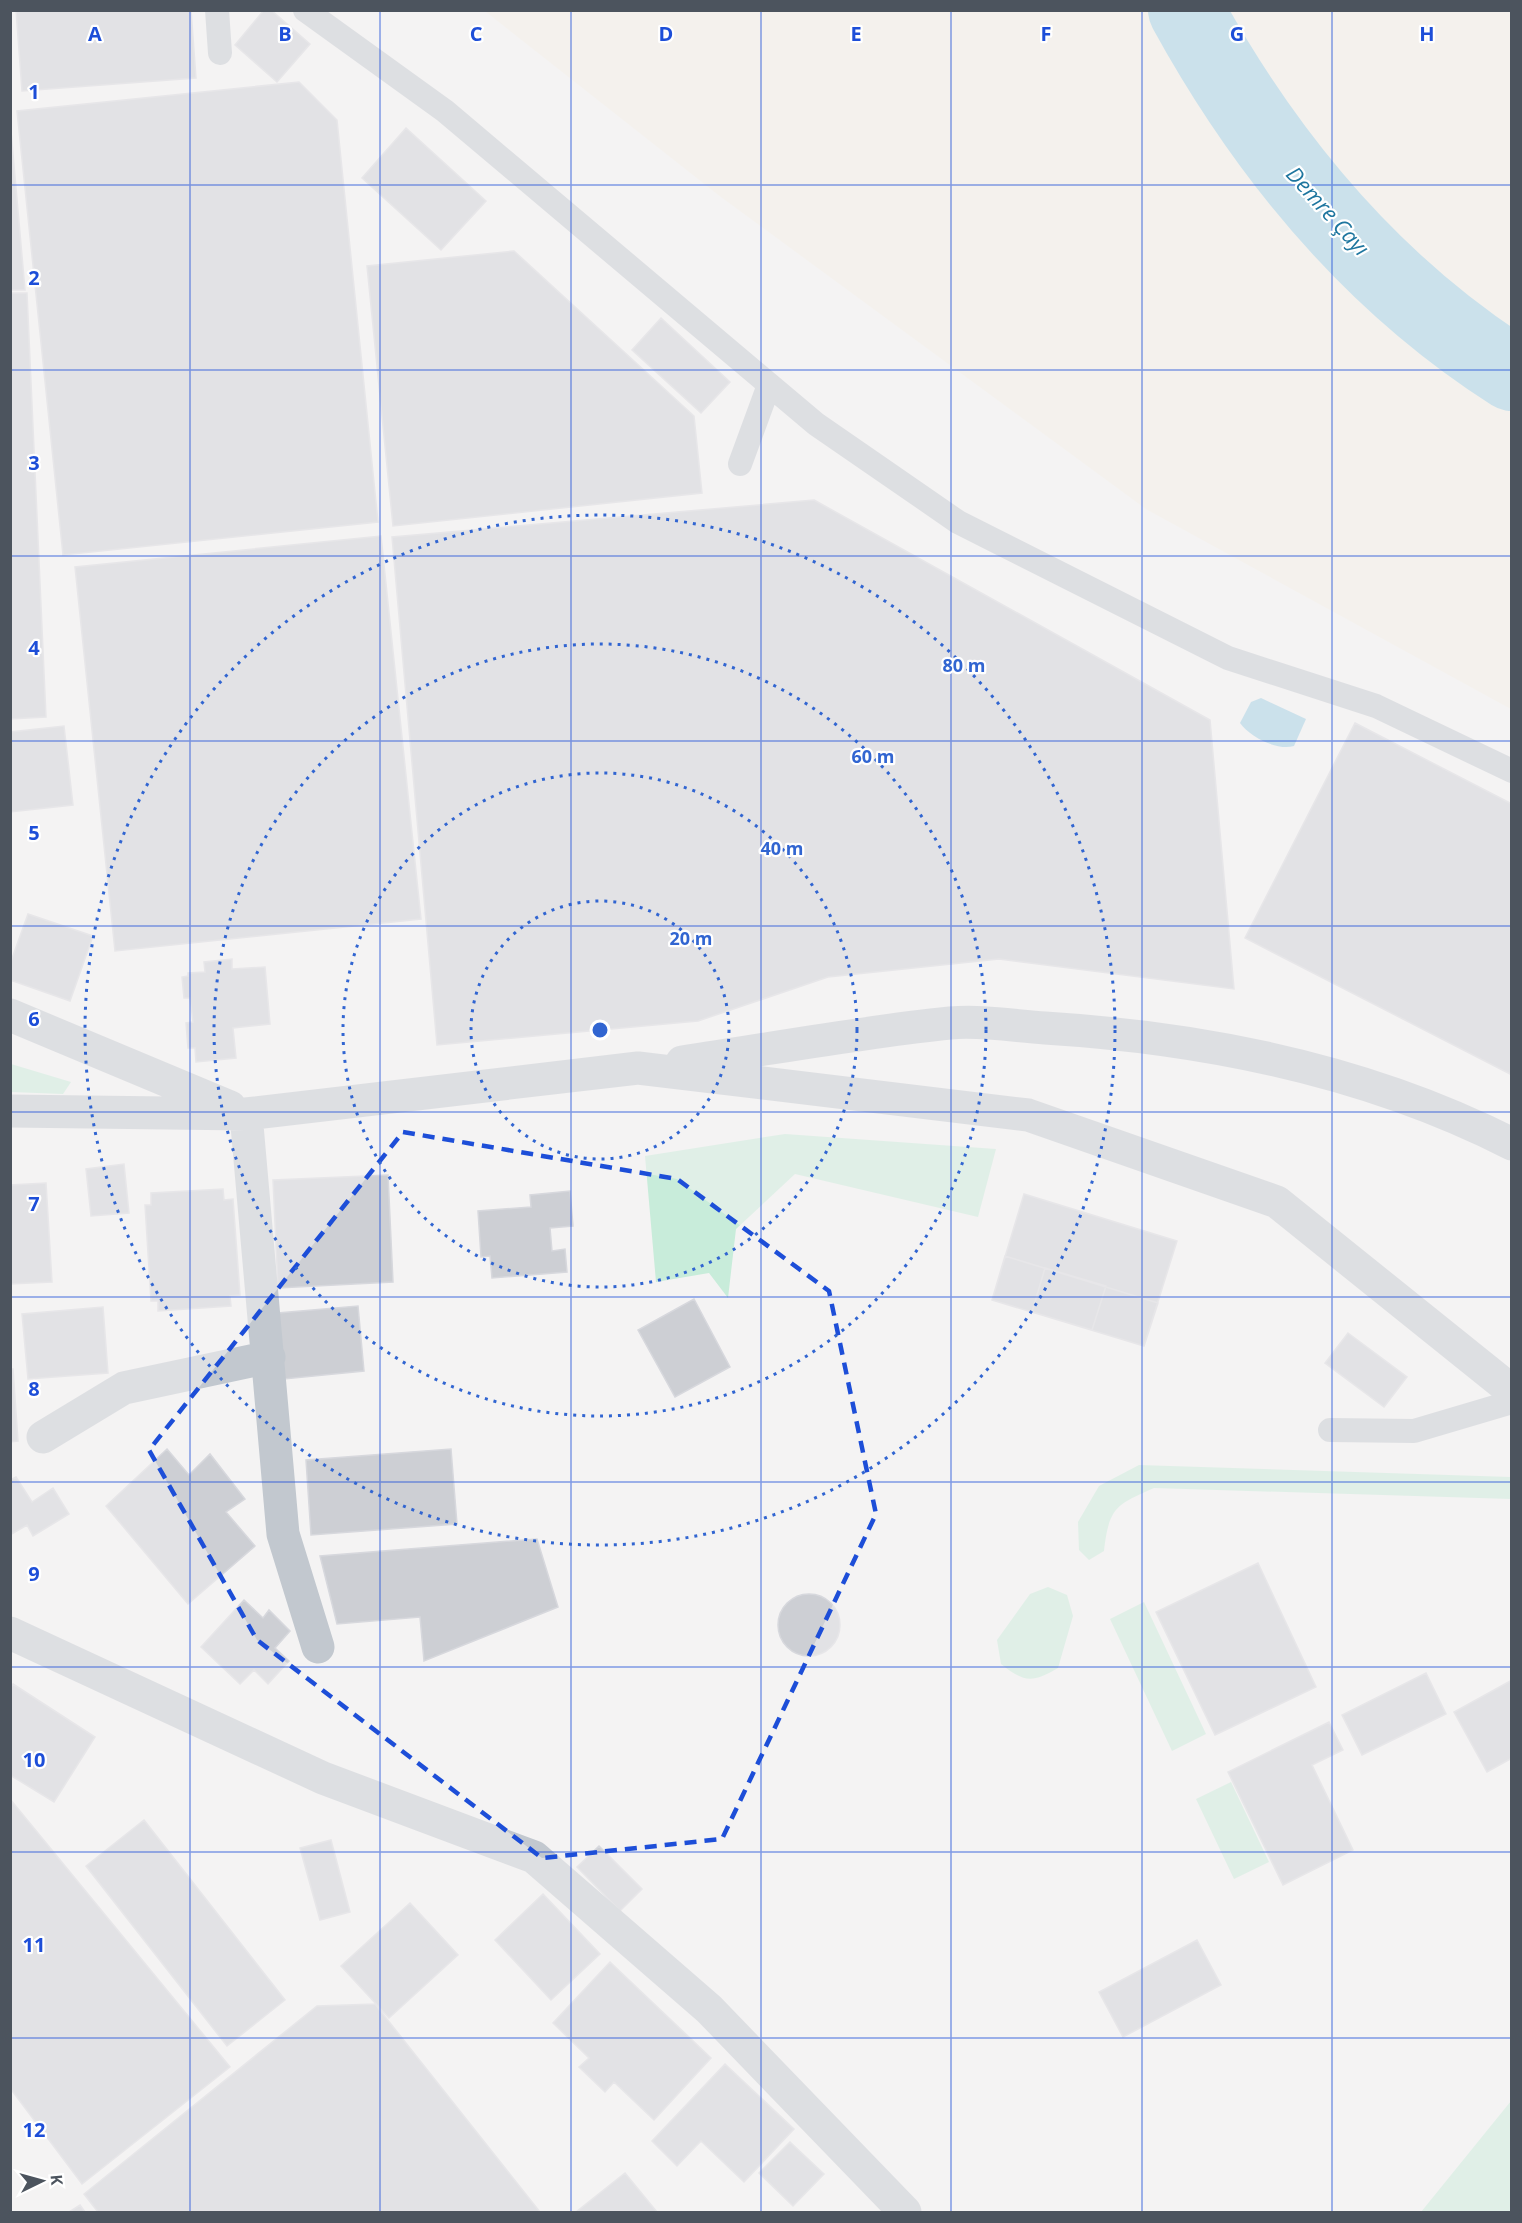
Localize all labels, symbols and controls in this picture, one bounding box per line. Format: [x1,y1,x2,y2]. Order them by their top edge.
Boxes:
text: A [88,20,102,47]
text: B [278,20,292,47]
text: C [470,20,483,47]
text: D [659,20,673,47]
text: E [850,20,862,47]
text: F [1041,20,1051,47]
text: G [1230,20,1244,47]
text: H [1419,20,1435,47]
text: 1 [28,78,40,105]
water label: Demre Çayı [1280,159,1377,262]
text: 2 [28,264,40,291]
text: 3 [28,449,40,476]
text: 4 [28,634,40,661]
text: 80 m [943,653,985,677]
text: 60 m [852,744,894,768]
text: 5 [28,819,40,846]
text: 40 m [761,836,803,860]
text: 20 m [670,926,712,950]
text: 6 [28,1005,40,1032]
centre of rings [590,1020,610,1040]
text: 7 [28,1190,40,1217]
text: 8 [28,1375,40,1402]
text: 9 [28,1560,40,1587]
text: 10 [23,1746,45,1773]
text: 11 [23,1931,45,1958]
text: 12 [23,2116,45,2143]
north arrow [12,2151,72,2211]
text: K [46,2173,68,2186]

